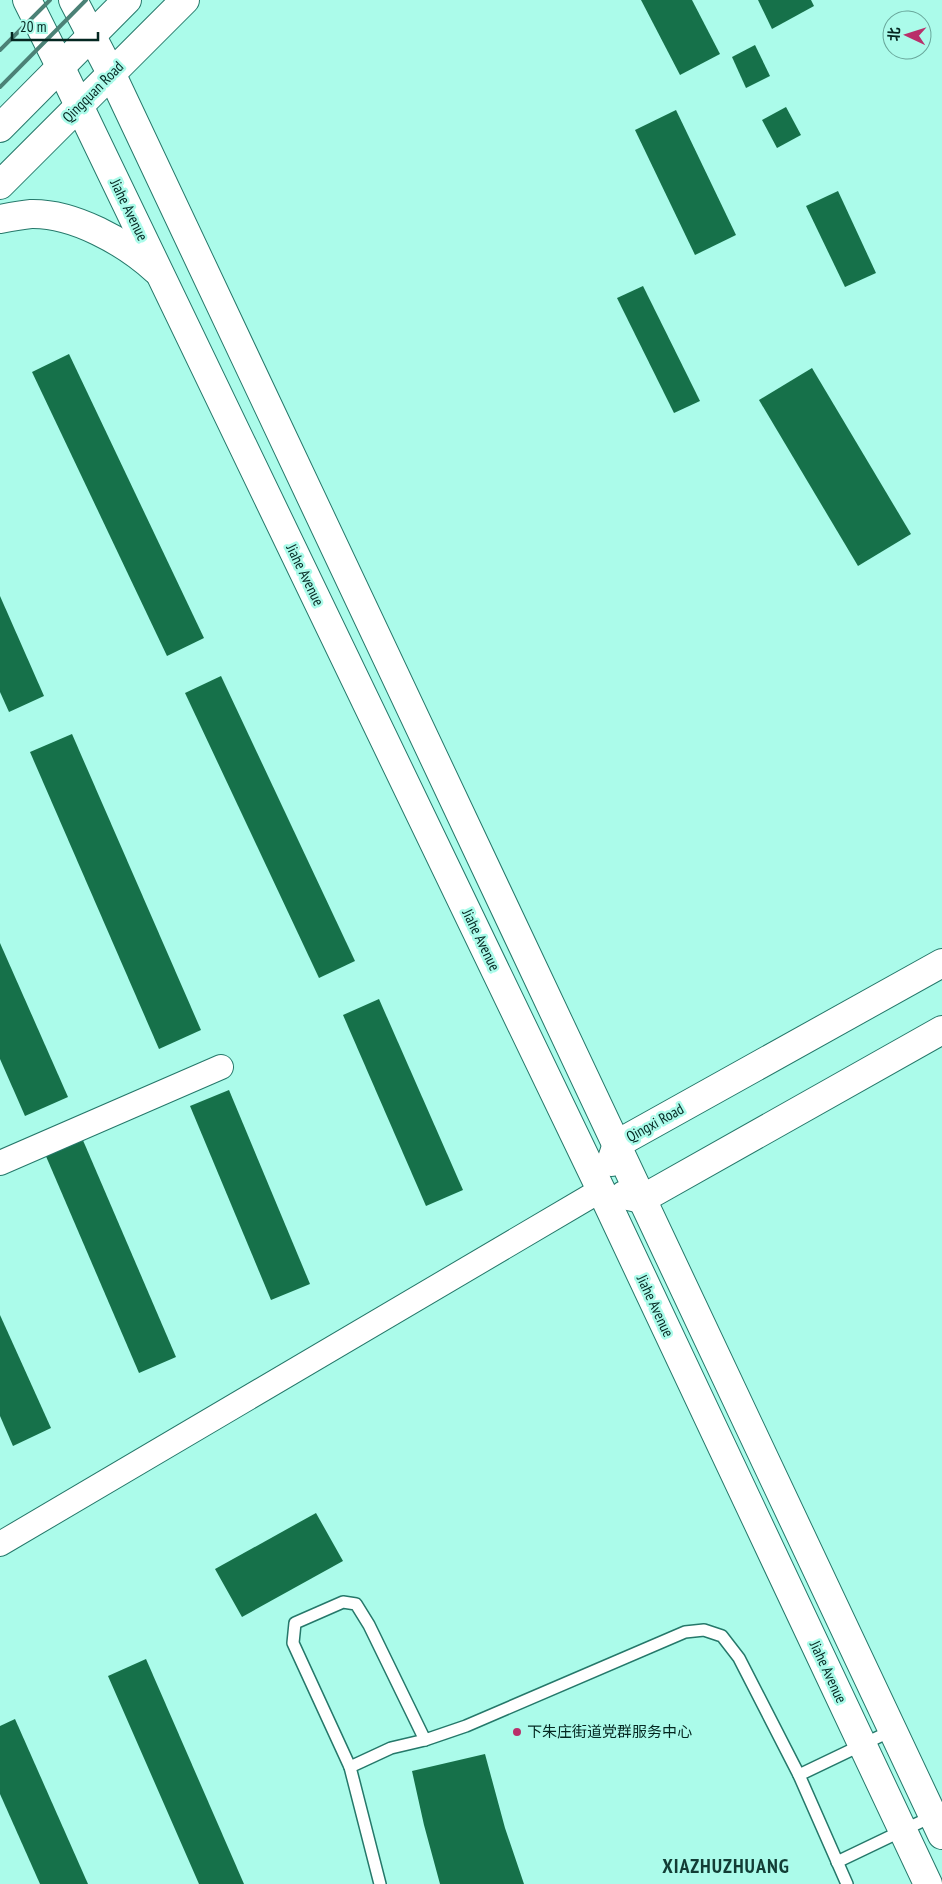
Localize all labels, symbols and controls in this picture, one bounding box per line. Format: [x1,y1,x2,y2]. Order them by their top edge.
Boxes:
scale bar [12,10,99,42]
north arrow [882,10,932,60]
text: 20 m [20,17,46,36]
text: 北 [885,26,903,42]
street label: Qingquan Road [58,57,127,126]
street label: Jiahe Avenue [106,175,153,244]
street label: Jiahe Avenue [282,540,329,609]
street label: Jiahe Avenue [458,905,505,974]
street label: Qingxi Road [623,1099,687,1146]
street label: Jiahe Avenue [632,1271,678,1340]
street label: Jiahe Avenue [805,1637,851,1706]
place label: 下朱庄街道党群服务中心 [527,1722,692,1741]
marker: 下朱庄街道党群服务中心 [511,1726,523,1738]
district label: XIAZHUZHUANG [662,1853,790,1879]

